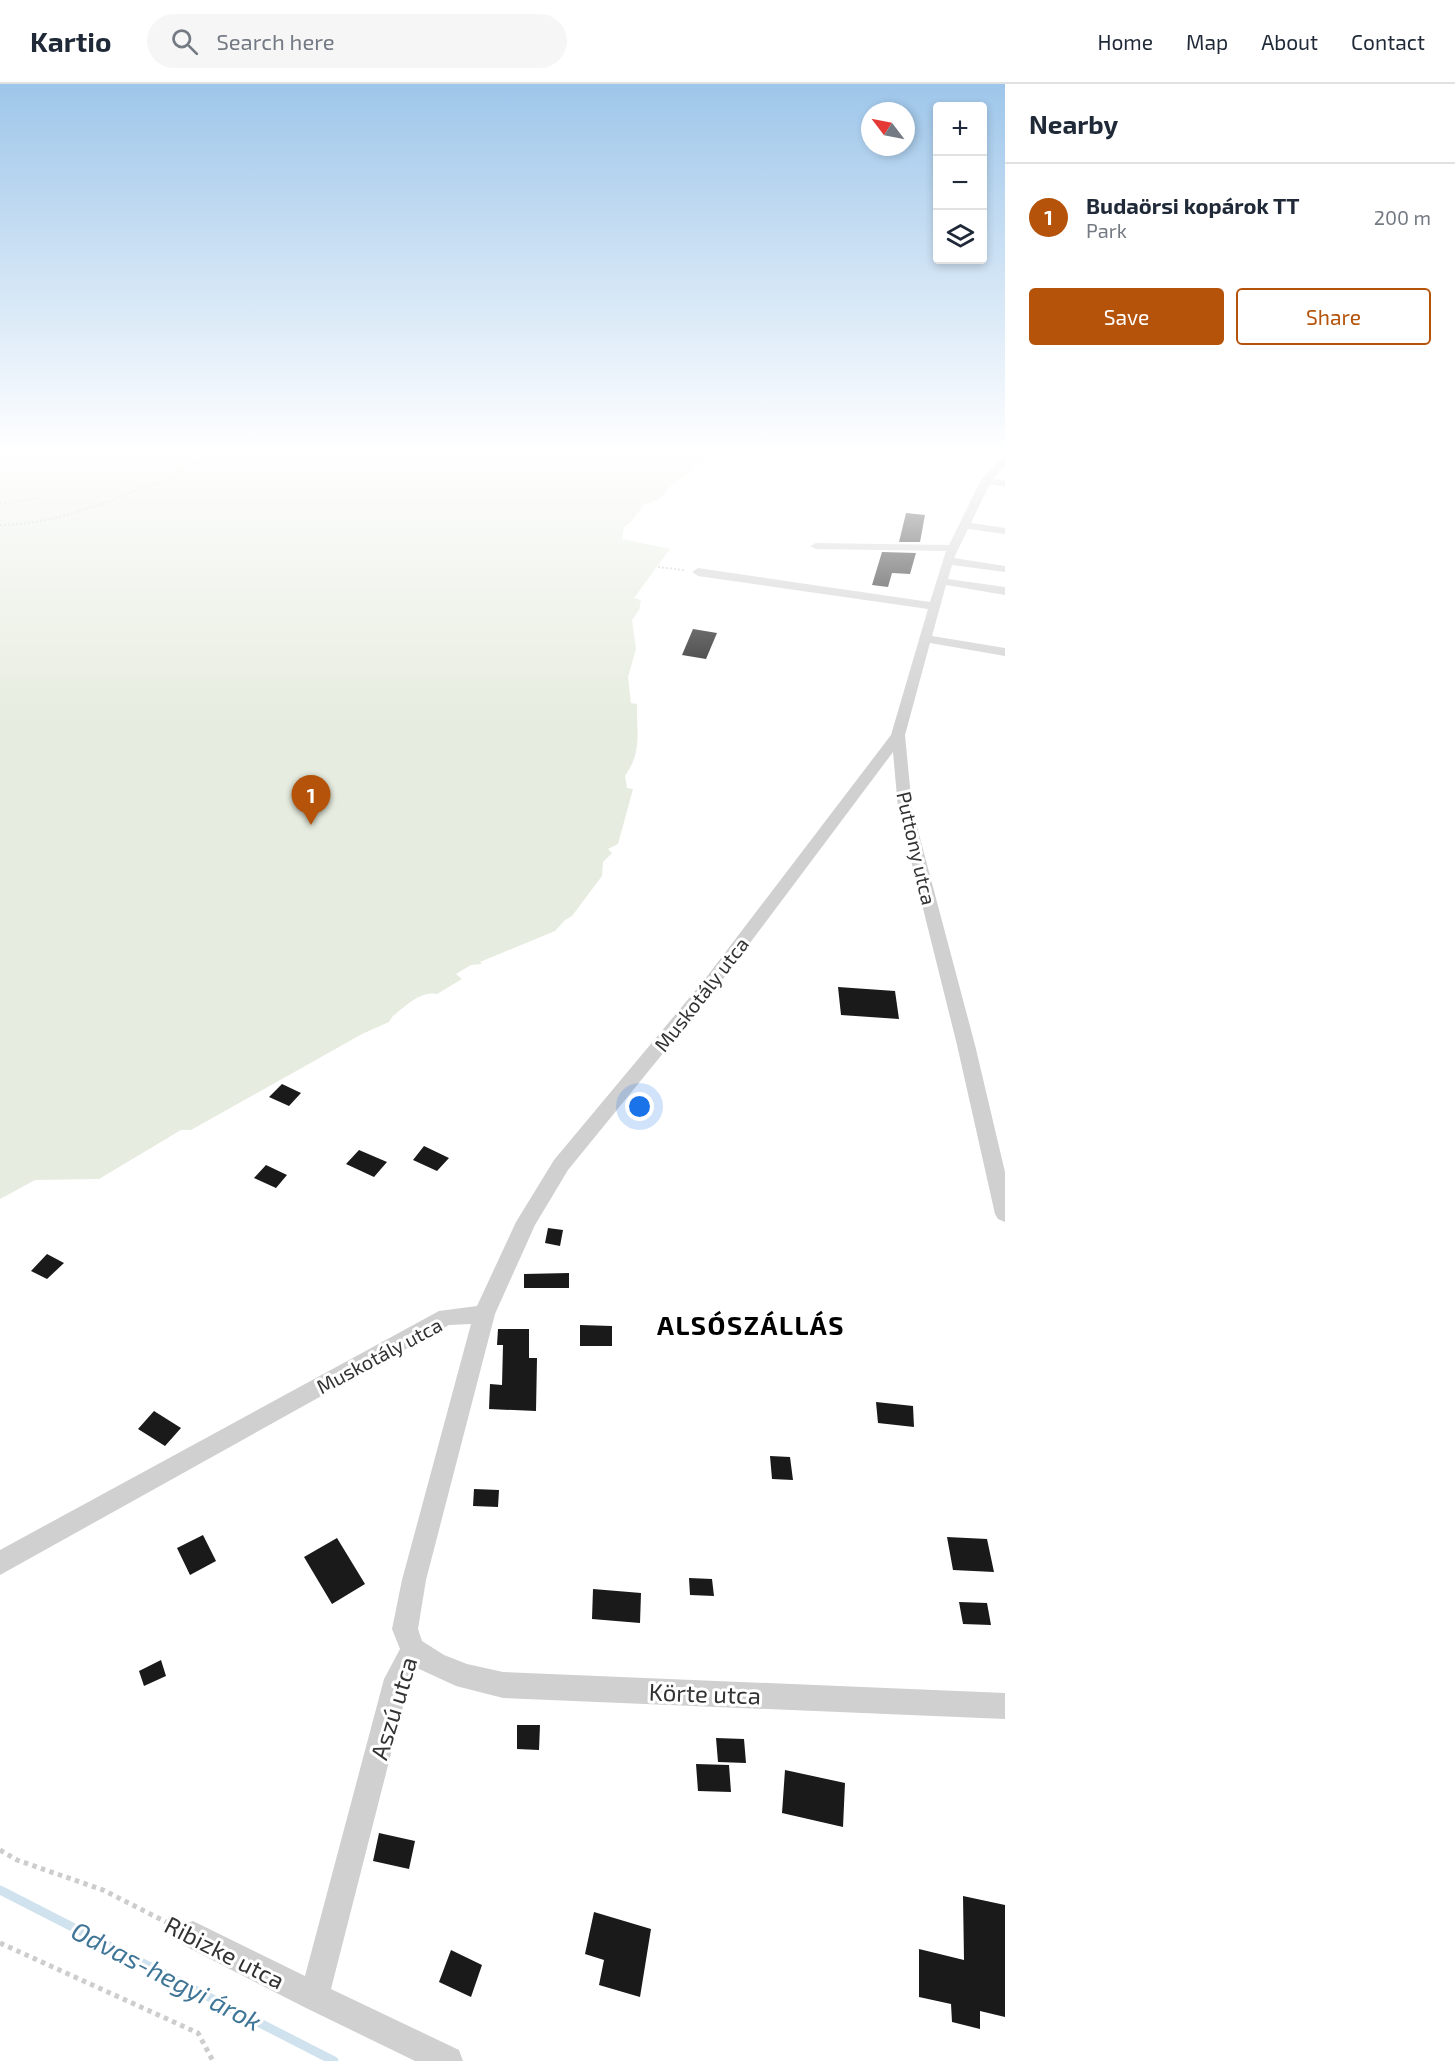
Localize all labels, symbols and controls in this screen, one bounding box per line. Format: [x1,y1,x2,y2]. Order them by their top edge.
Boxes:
search box [147,14,567,68]
text: Kartio [30,24,111,58]
icon: search [168,25,201,58]
text: Search here [216,28,335,54]
text: Home [1097,29,1153,54]
text: Map [1186,29,1228,54]
text: About [1261,29,1318,54]
text: Contact [1351,29,1425,54]
north arrow [861,102,915,156]
map controls [933,102,987,264]
button: + [933,102,987,156]
text: Nearby [1029,108,1118,139]
button: − [933,156,987,210]
text: Budaörsi kopárok TT [1086,192,1299,218]
text: 1 [1044,205,1053,229]
text: 200 m [1374,205,1431,229]
button: layers [933,210,987,264]
text: Park [1086,218,1127,242]
button: Save [1029,288,1224,345]
button: Share [1236,288,1431,345]
pin: 1 [292,776,330,825]
street label: Puttony utca [892,789,942,907]
street label: Muskotály utca [649,932,753,1056]
your location [625,1092,654,1121]
district label: ALSÓSZÁLLÁS [657,1309,845,1340]
street label: Muskotály utca [312,1312,446,1398]
street label: Aszú utca [364,1653,422,1763]
street label: Körte utca [648,1677,762,1709]
street label: Ribizke utca [160,1909,290,1995]
water label: Odvas-hegyi árok [66,1914,267,2037]

